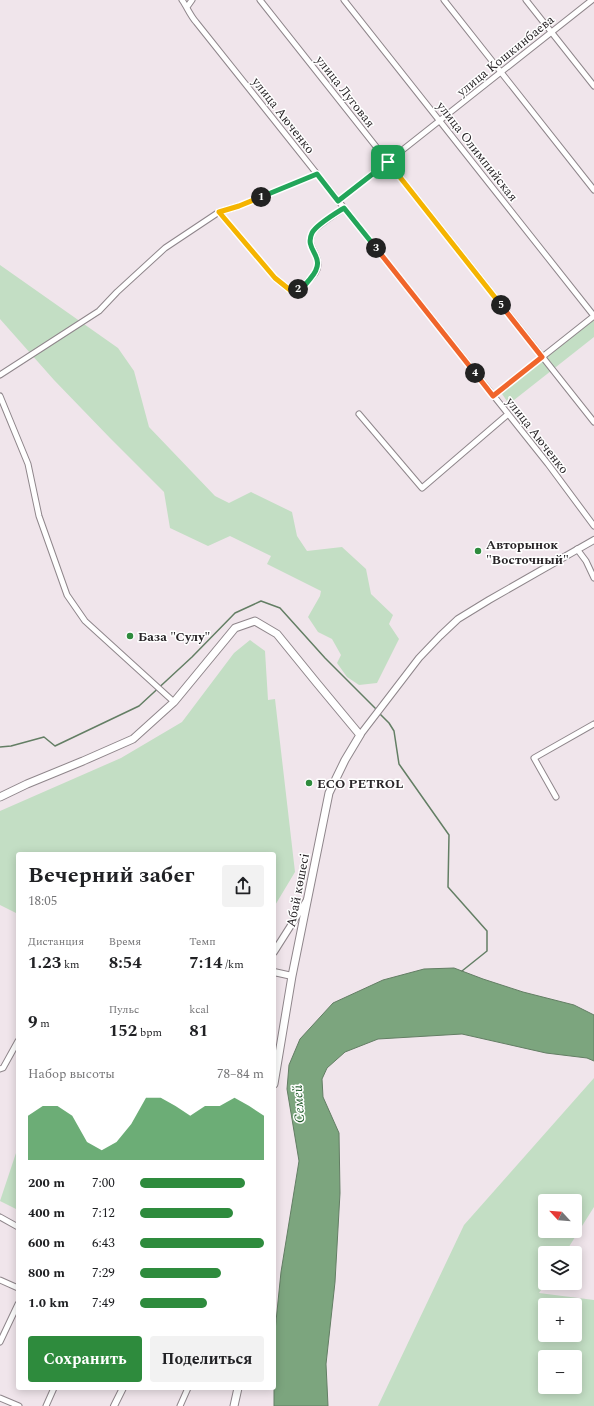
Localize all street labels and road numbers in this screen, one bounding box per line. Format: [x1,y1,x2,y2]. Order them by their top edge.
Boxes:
street label: улица Кошкинбаева [452,10,559,102]
street label: улица Луговая [310,50,380,132]
street label: улица Аюченко [246,72,320,158]
street label: улица Олимпийская [431,96,523,206]
street label: улица Аюченко [500,392,574,478]
street label: Абай көшесі [281,851,315,929]

